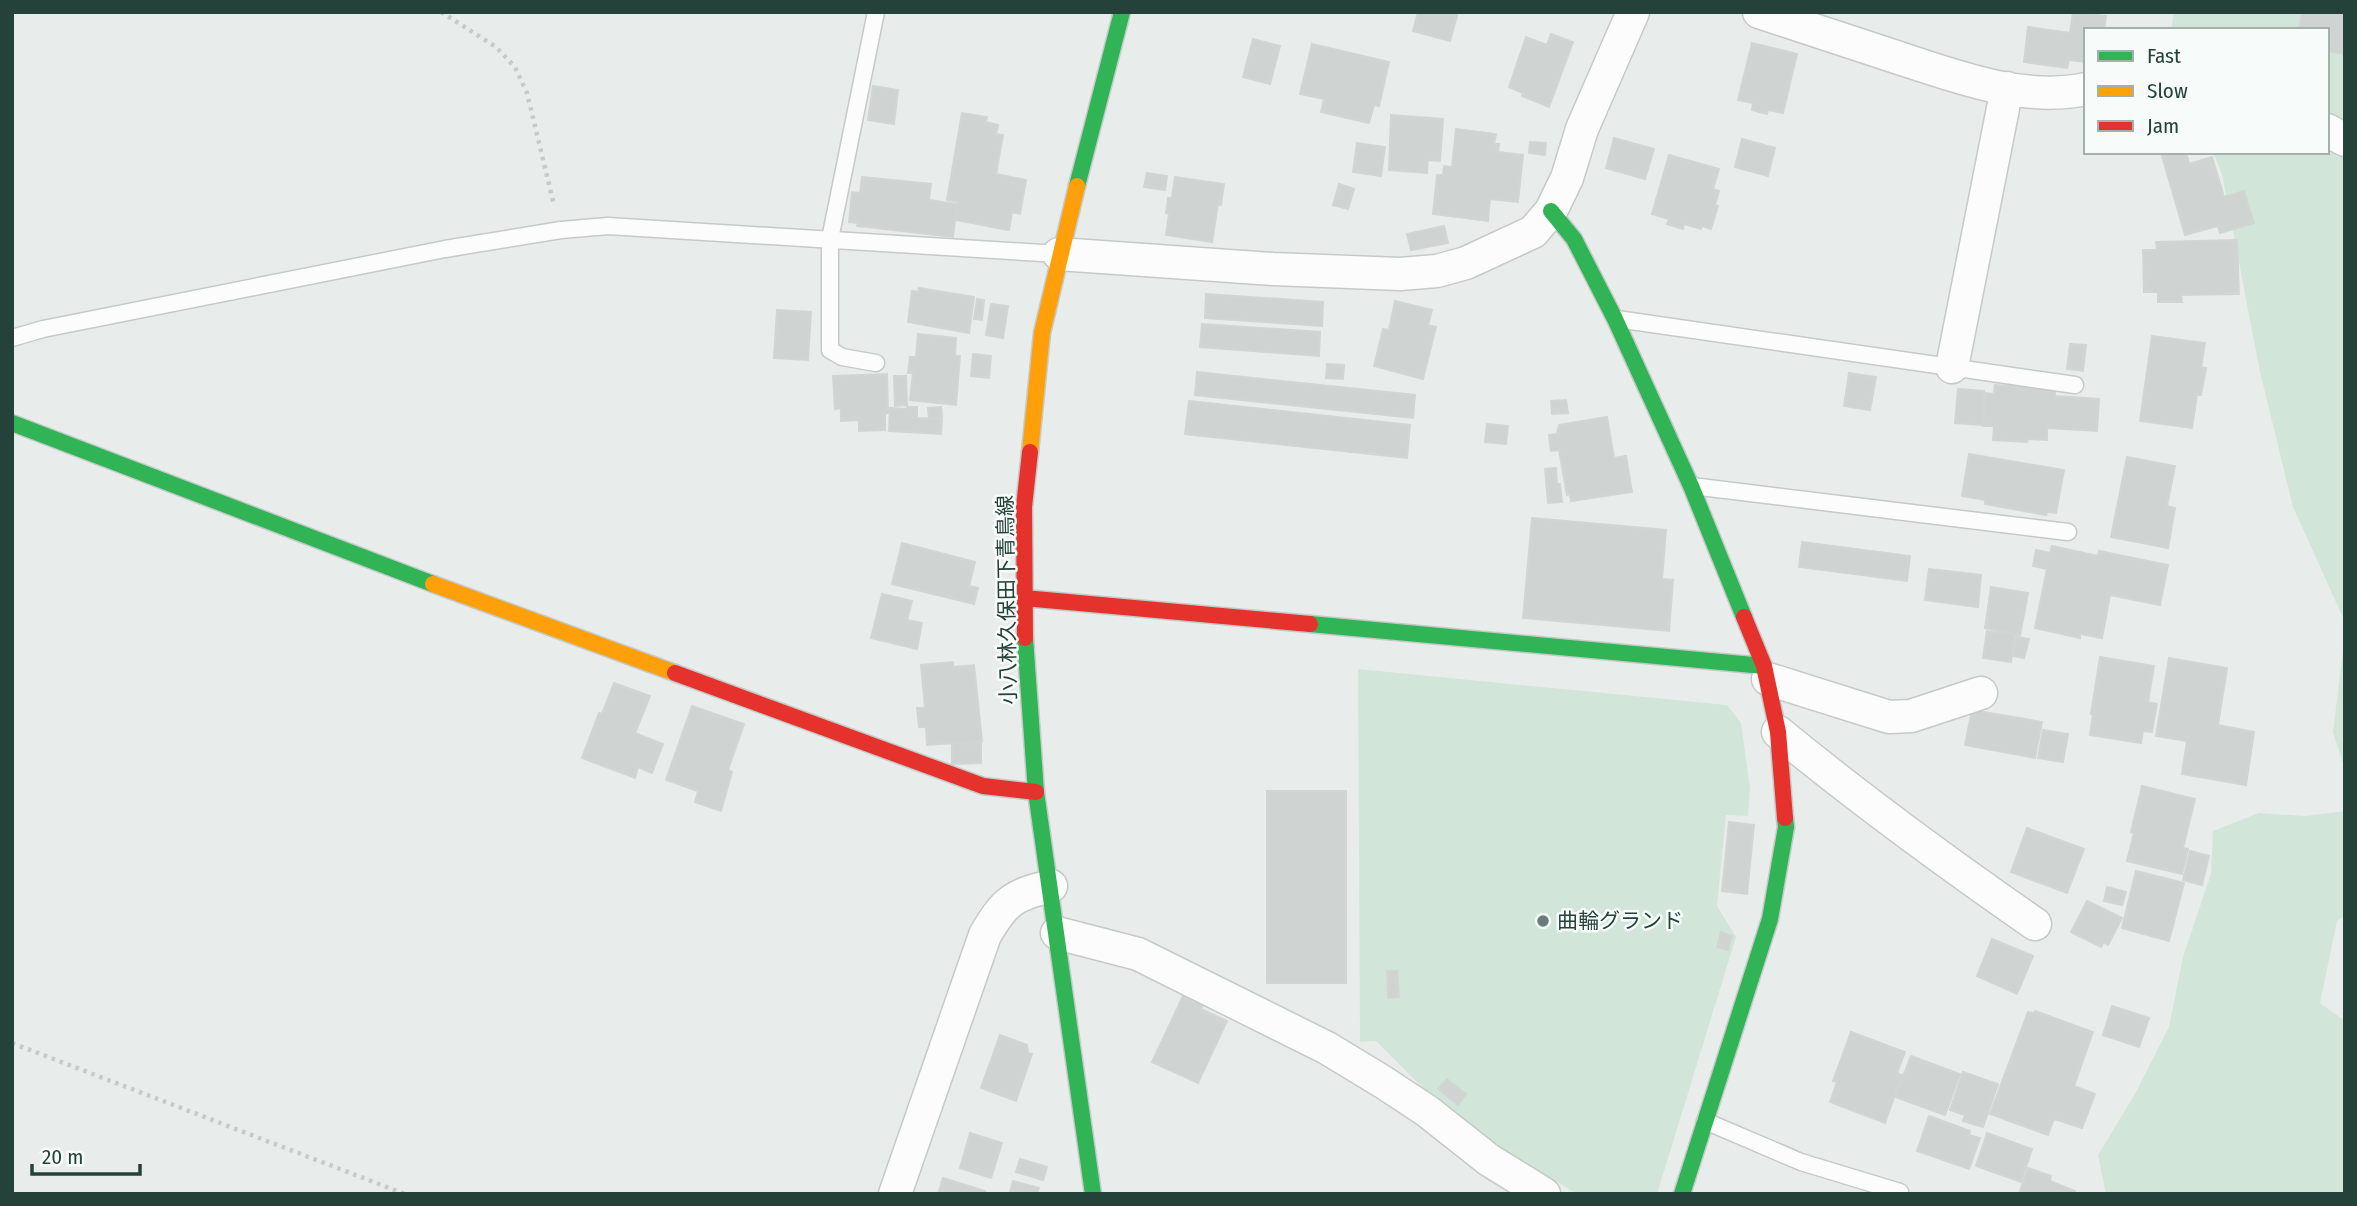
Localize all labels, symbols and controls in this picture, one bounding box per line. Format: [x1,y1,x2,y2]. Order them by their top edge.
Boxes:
legend [2084,28,2329,154]
text: Fast [2147,43,2181,69]
text: Slow [2147,78,2188,104]
text: Jam [2147,113,2179,139]
street label: 小八林久保田下青鳥線 [992,495,1022,705]
place label: 曲輪グランド [1557,908,1683,934]
marker: 曲輪グランド [1535,913,1551,929]
scale bar [32,1132,140,1176]
text: 20 m [42,1144,83,1170]

